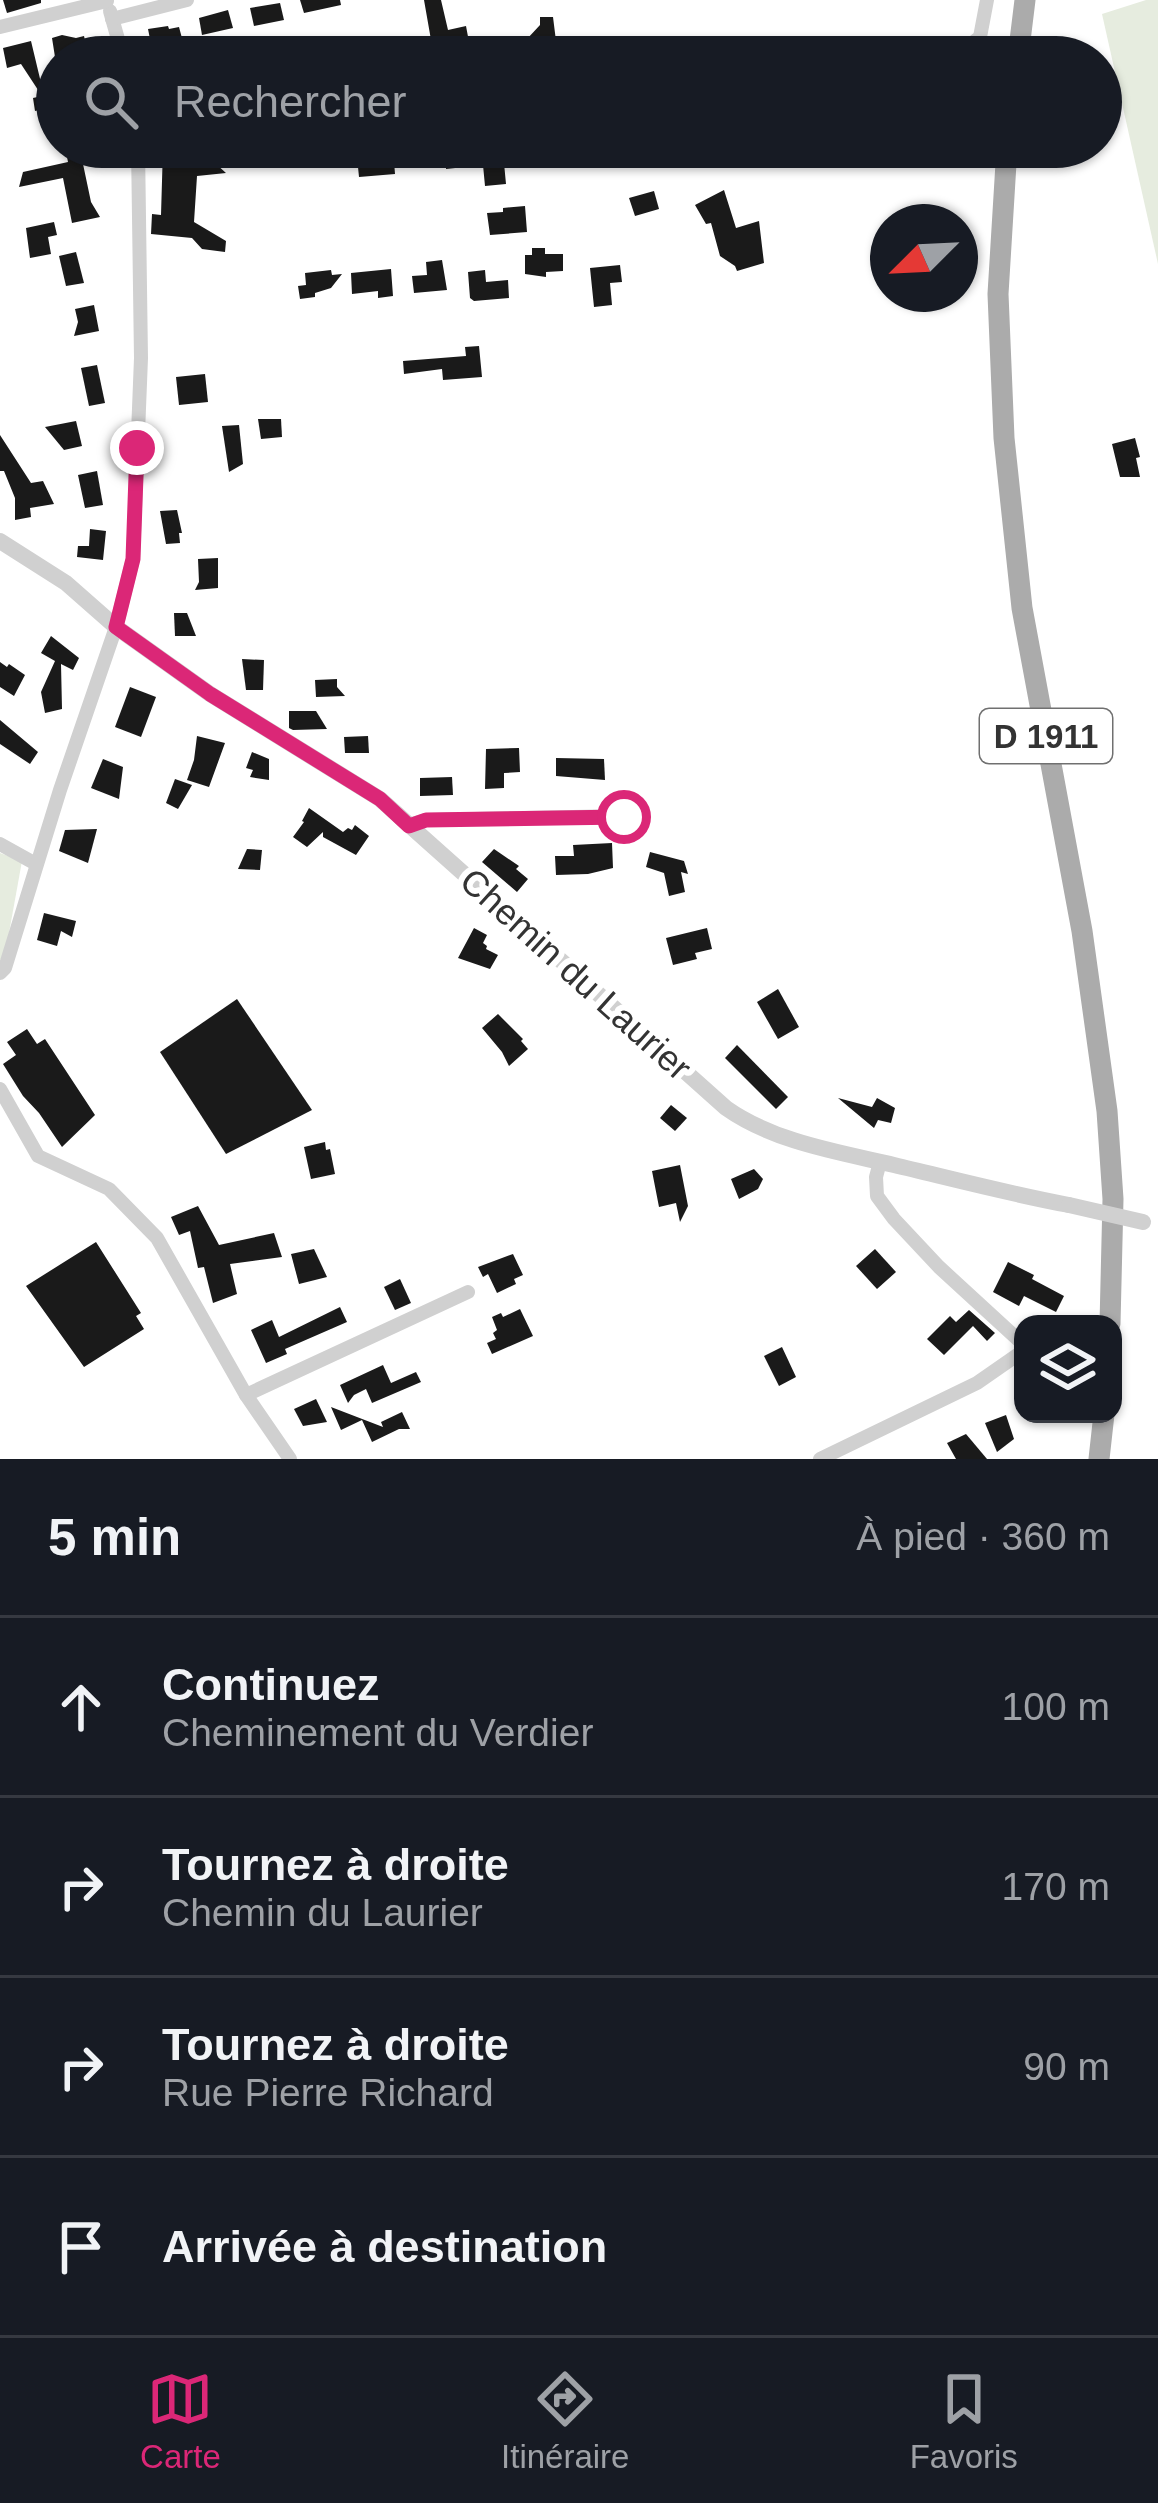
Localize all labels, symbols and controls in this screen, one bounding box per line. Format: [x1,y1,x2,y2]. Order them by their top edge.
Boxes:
search box [36,36,1122,168]
icon: search [78,69,144,135]
text: Rechercher [174,76,407,127]
north arrow [870,204,978,312]
route end [110,421,164,475]
road number: D 1911 [980,709,1112,763]
route start [597,790,651,844]
street label: Chemin du Laurier [452,860,700,1088]
map controls [1014,1315,1122,1423]
button: layers [1014,1315,1122,1423]
text: 5 min [48,1509,181,1566]
text: À pied · 360 m [856,1515,1110,1558]
text: Continuez [162,1659,379,1710]
icon: ahead [48,1674,114,1740]
text: 100 m [1002,1685,1110,1728]
text: Cheminement du Verdier [162,1711,593,1754]
text: Tournez à droite [162,1839,509,1890]
icon: right [48,1854,114,1920]
text: 170 m [1002,1865,1110,1908]
text: Chemin du Laurier [162,1891,483,1934]
text: Tournez à droite [162,2019,509,2070]
icon: right [48,2034,114,2100]
text: 90 m [1023,2045,1110,2088]
text: Rue Pierre Richard [162,2071,494,2114]
icon: arrive [48,2214,114,2280]
text: Arrivée à destination [162,2221,607,2272]
tab: Carte [140,2366,221,2476]
tab: Itinéraire [501,2366,629,2476]
tab: Favoris [910,2366,1018,2476]

